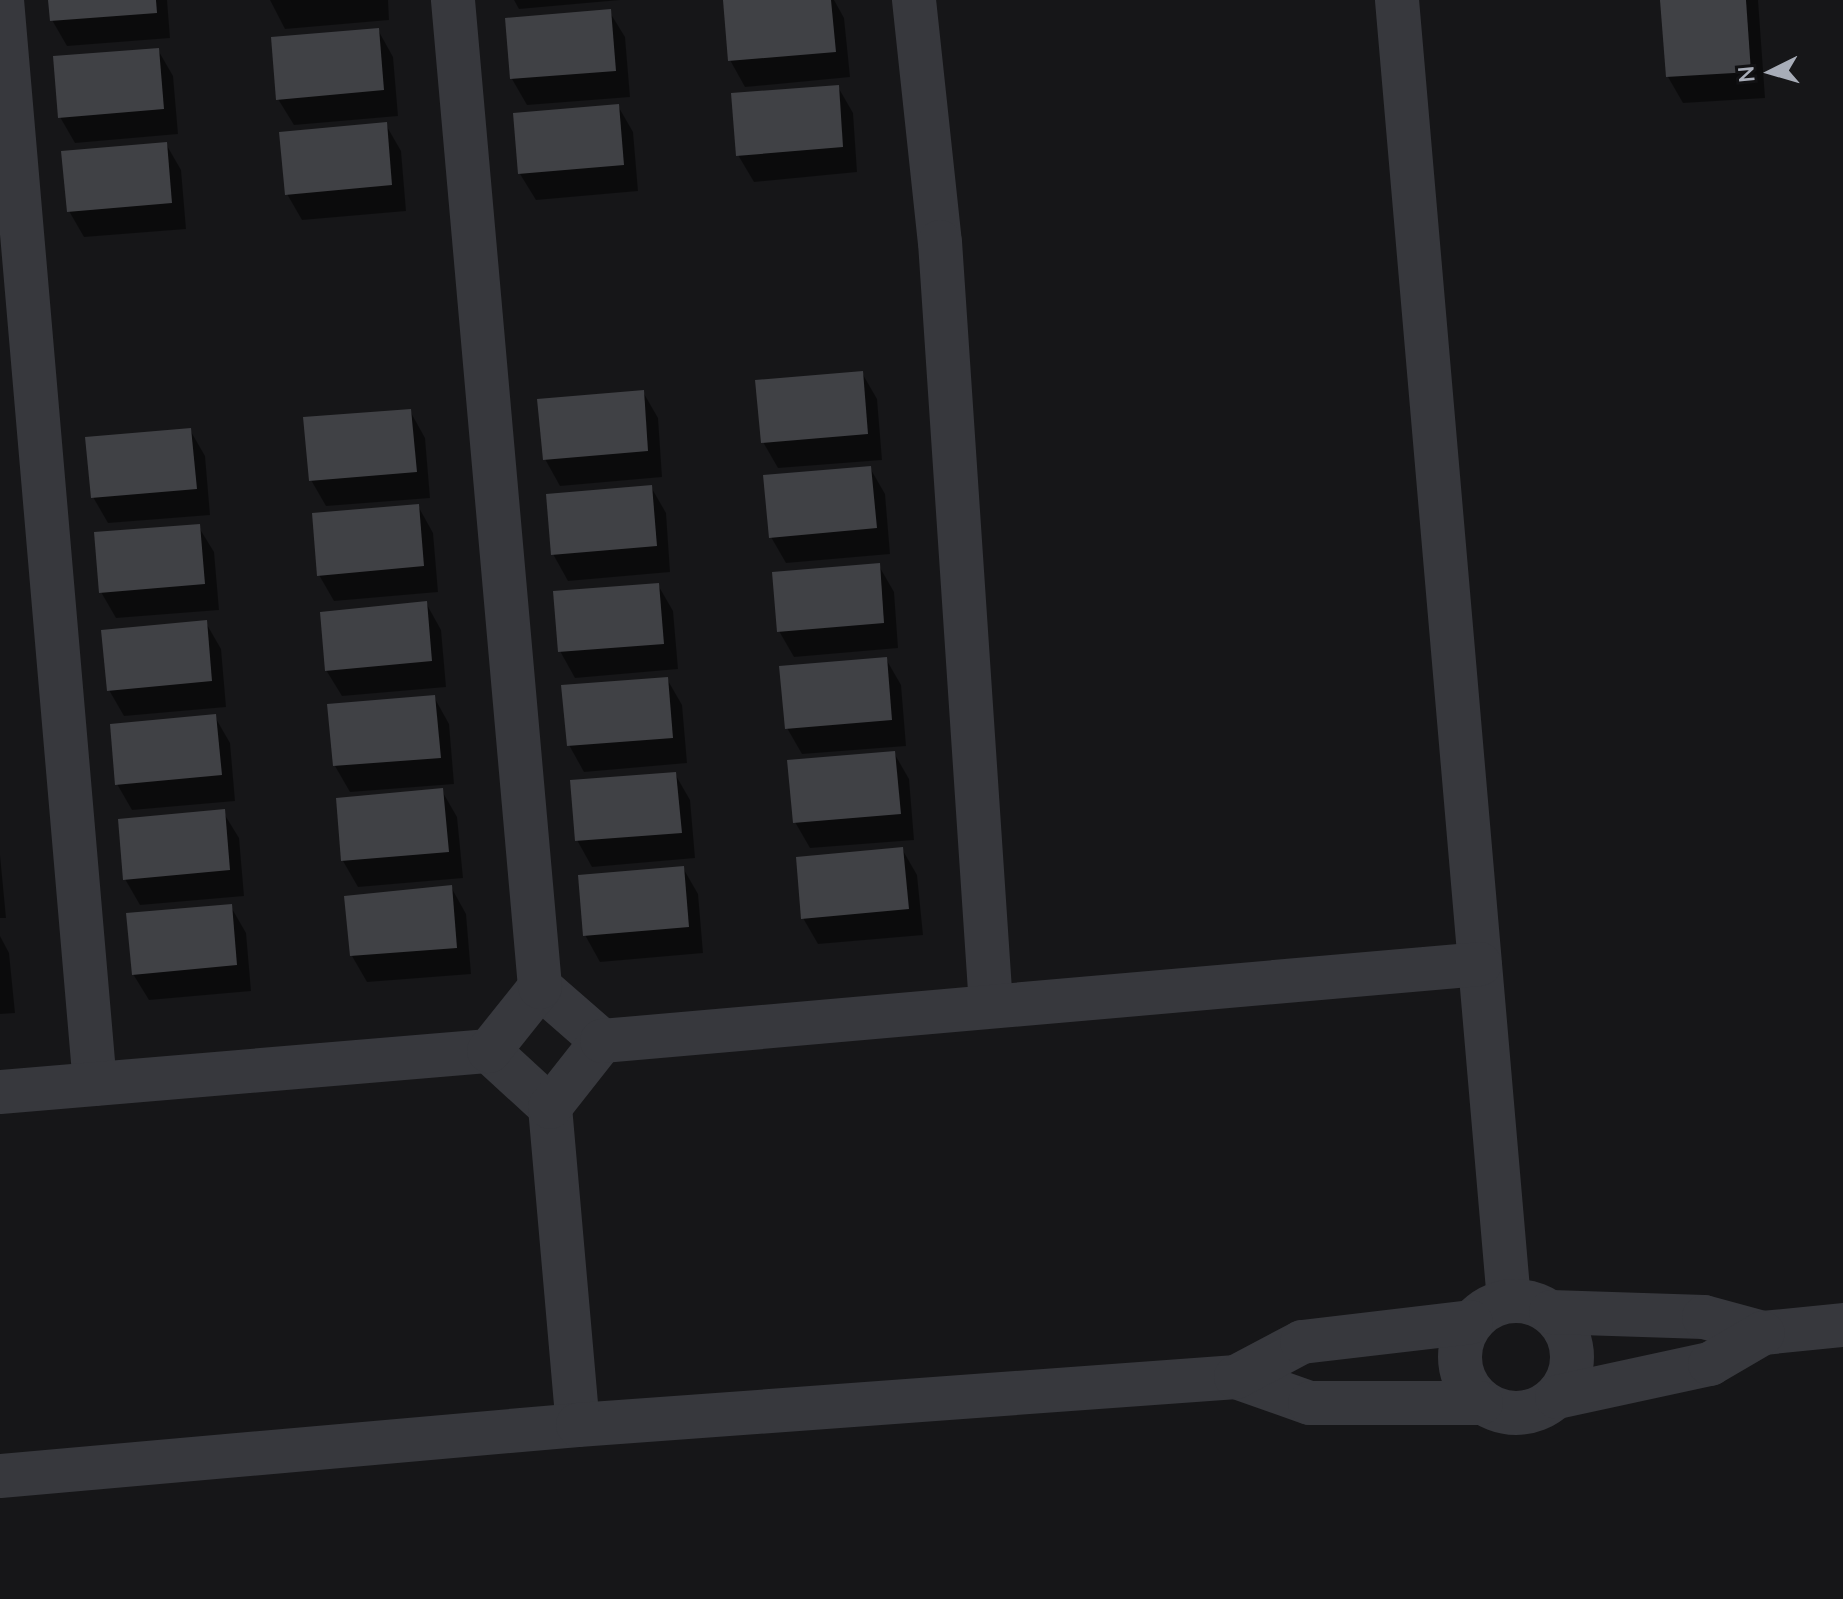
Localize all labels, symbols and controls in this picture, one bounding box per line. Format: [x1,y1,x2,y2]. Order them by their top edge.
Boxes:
north arrow [1731,32,1811,112]
text: N [1731,65,1763,84]

